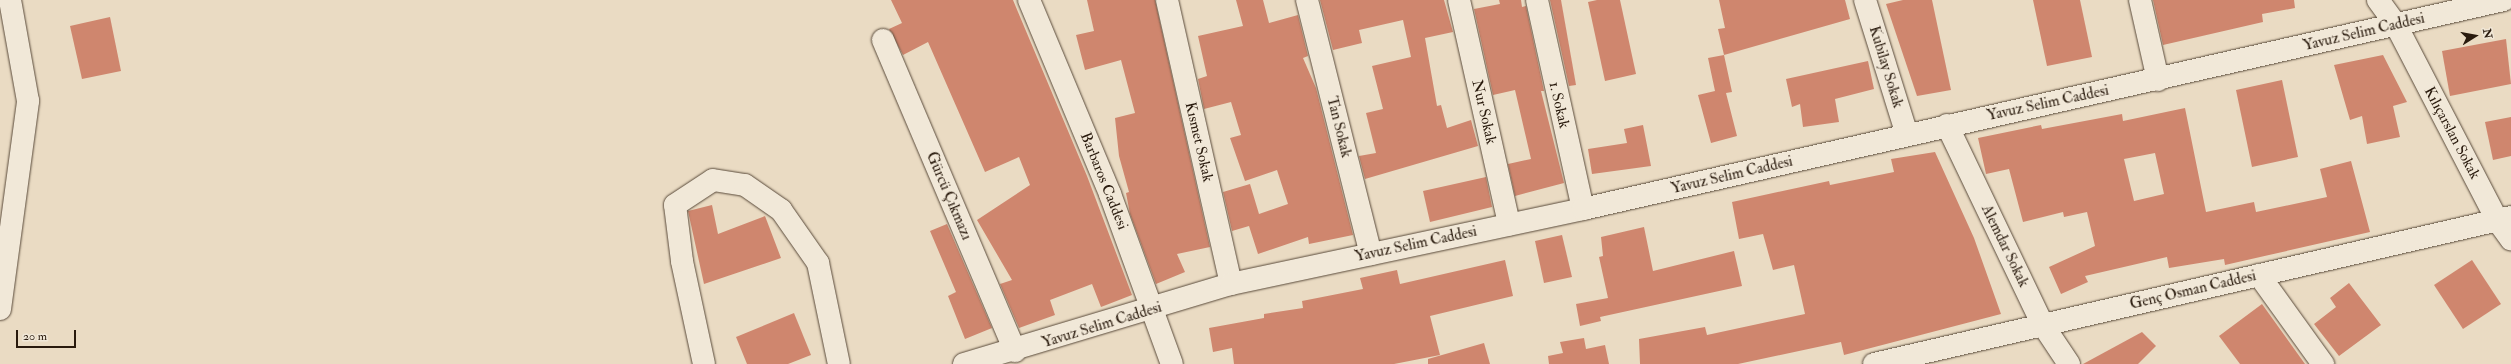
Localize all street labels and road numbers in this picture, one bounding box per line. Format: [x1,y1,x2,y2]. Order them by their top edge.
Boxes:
street label: Yavuz Selim Caddesi [2302,9,2426,55]
street label: Kubilay Sokak [1865,24,1907,110]
street label: Nur Sokak [1468,78,1500,146]
street label: 1. Sokak [1545,80,1573,130]
street label: Yavuz Selim Caddesi [1985,81,2111,125]
street label: Kılıçarslan Sokak [2420,84,2484,182]
street label: Tan Sokak [1323,95,1355,159]
street label: Kısmet Sokak [1181,100,1217,184]
street label: Barbaros Caddesi [1076,130,1132,232]
street label: Gürcü Çıkmazı [922,149,976,243]
street label: Yavuz Selim Caddesi [1670,152,1794,198]
street label: Alemdar Sokak [1977,202,2033,290]
street label: Yavuz Selim Caddesi [1353,222,1479,266]
street label: Genç Osman Caddesi [2128,267,2258,313]
street label: Yavuz Selim Caddesi [1040,298,1164,352]

